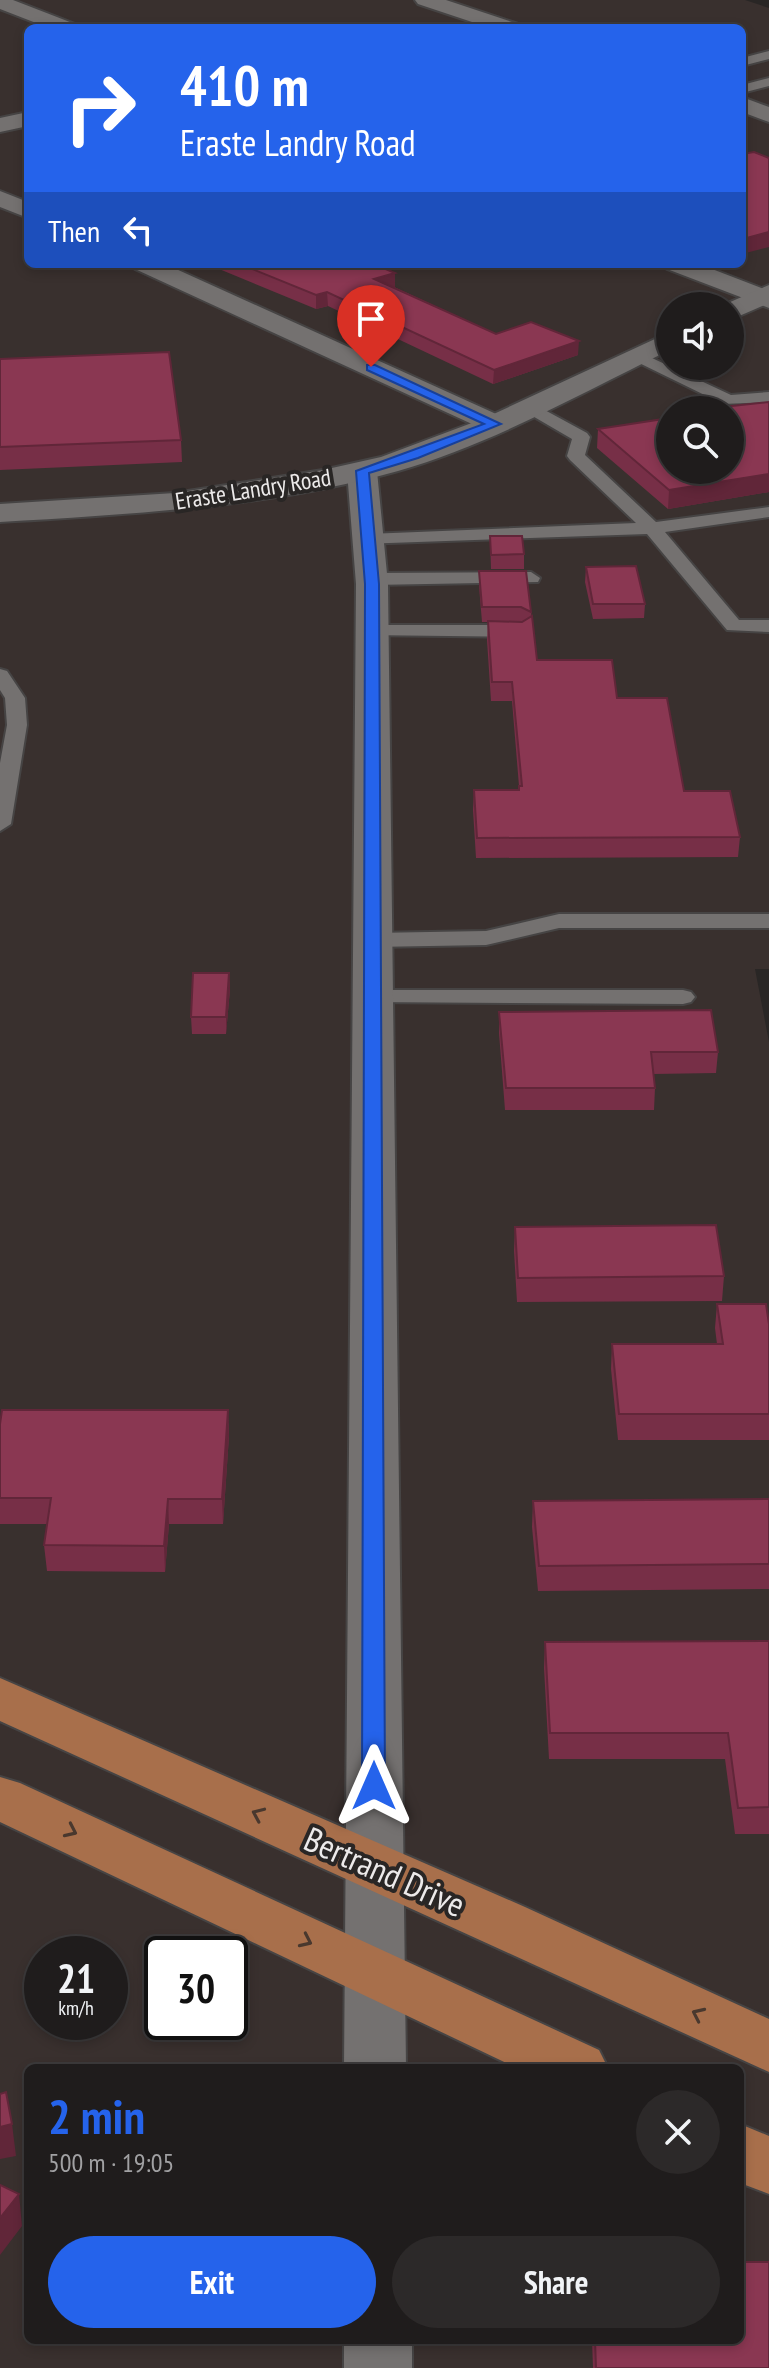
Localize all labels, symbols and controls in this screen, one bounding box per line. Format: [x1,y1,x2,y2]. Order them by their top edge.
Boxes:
text: 410 m [180,49,309,121]
icon: right [48,56,152,160]
text: Eraste Landry Road [180,119,416,166]
icon: left [116,208,160,252]
text: Then [48,211,100,250]
pin [337,285,405,367]
map controls [656,292,744,484]
button: sound [656,292,744,380]
icon: arrive [349,297,393,341]
button: search [656,396,744,484]
street label: Eraste Landry Road [173,461,333,517]
position arrow [332,1744,416,1828]
one-way arrow [251,1808,266,1824]
street label: Bertrand Drive [298,1816,472,1926]
one-way arrow [62,1821,77,1837]
one-way arrow [298,1932,312,1948]
speed limit sign: 30 [144,1936,248,2040]
text: 21 [57,1952,95,2004]
text: km/h [58,1995,94,2021]
one-way arrow [692,2008,707,2024]
text: 2 min [48,2085,145,2147]
button: close [636,2090,720,2174]
text: 500 m · 19:05 [48,2146,174,2179]
button: Exit [48,2236,376,2328]
button: Share [392,2236,720,2328]

